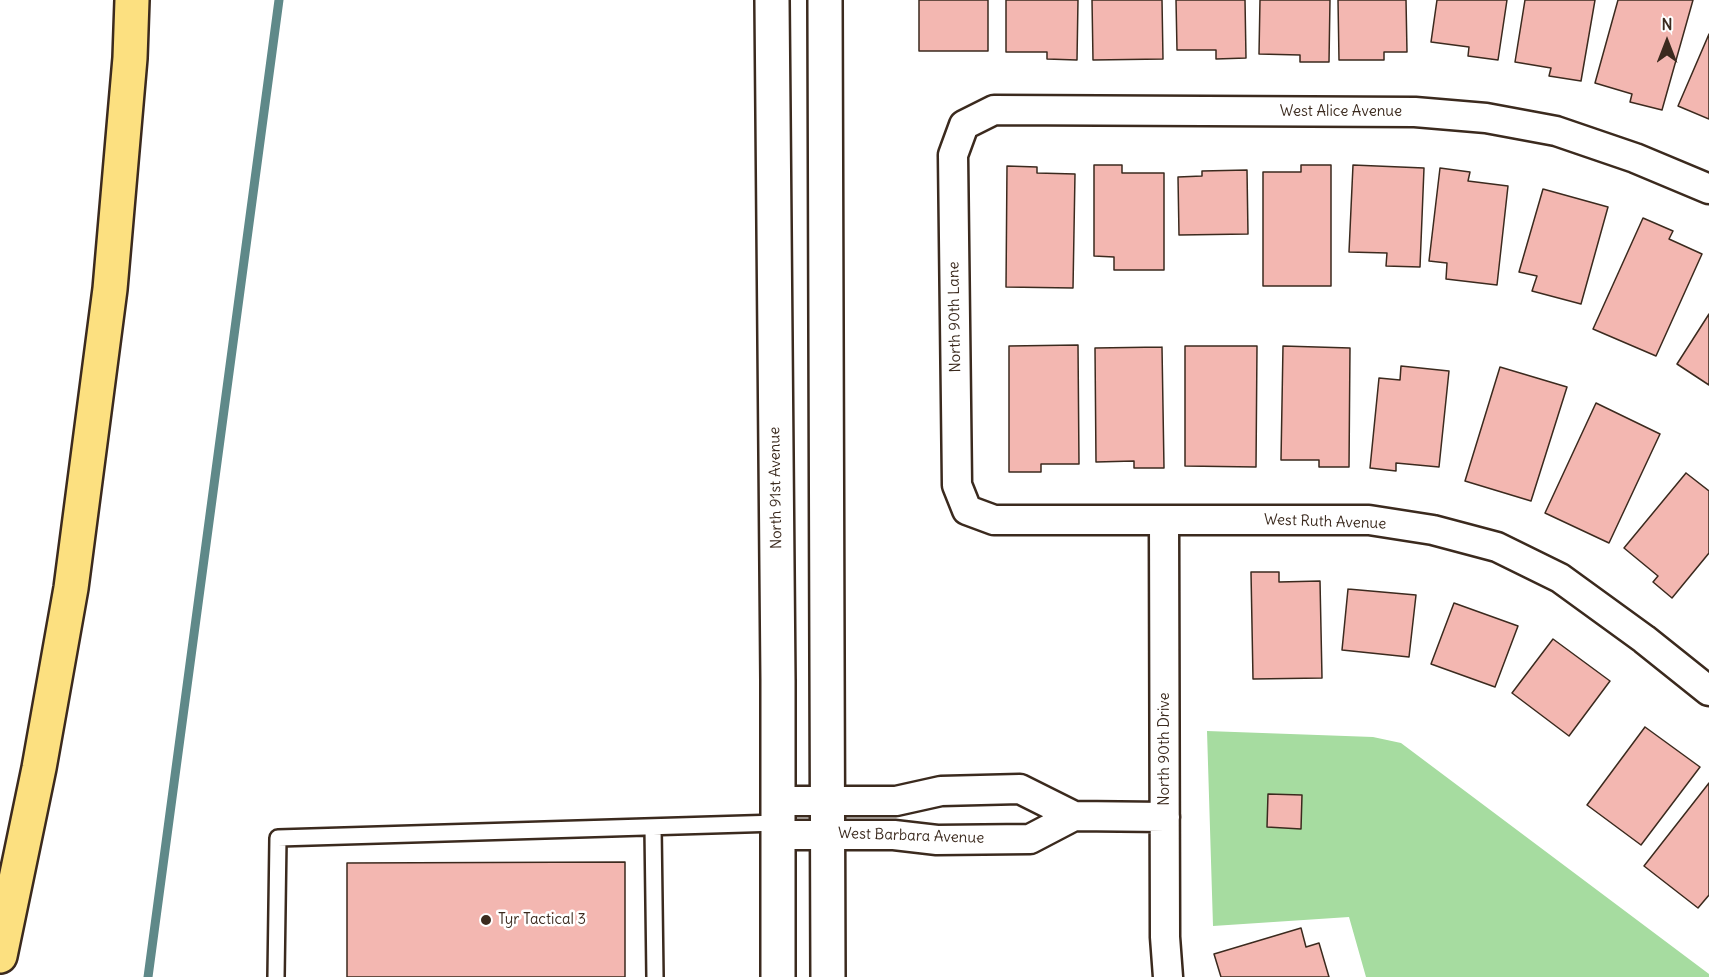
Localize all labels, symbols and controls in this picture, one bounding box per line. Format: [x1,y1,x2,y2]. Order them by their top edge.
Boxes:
north arrow [1637,12,1697,72]
text: N [1661,14,1673,34]
street label: West Alice Avenue [1280,103,1402,121]
street label: North 90th Lane [945,261,965,373]
street label: North 91st Avenue [766,427,786,549]
street label: West Ruth Avenue [1264,511,1386,533]
street label: North 90th Drive [1156,692,1174,806]
street label: West Barbara Avenue [838,824,984,848]
place label: Tyr Tactical 3 [498,911,586,929]
marker: Tyr Tactical 3 [479,913,493,927]

